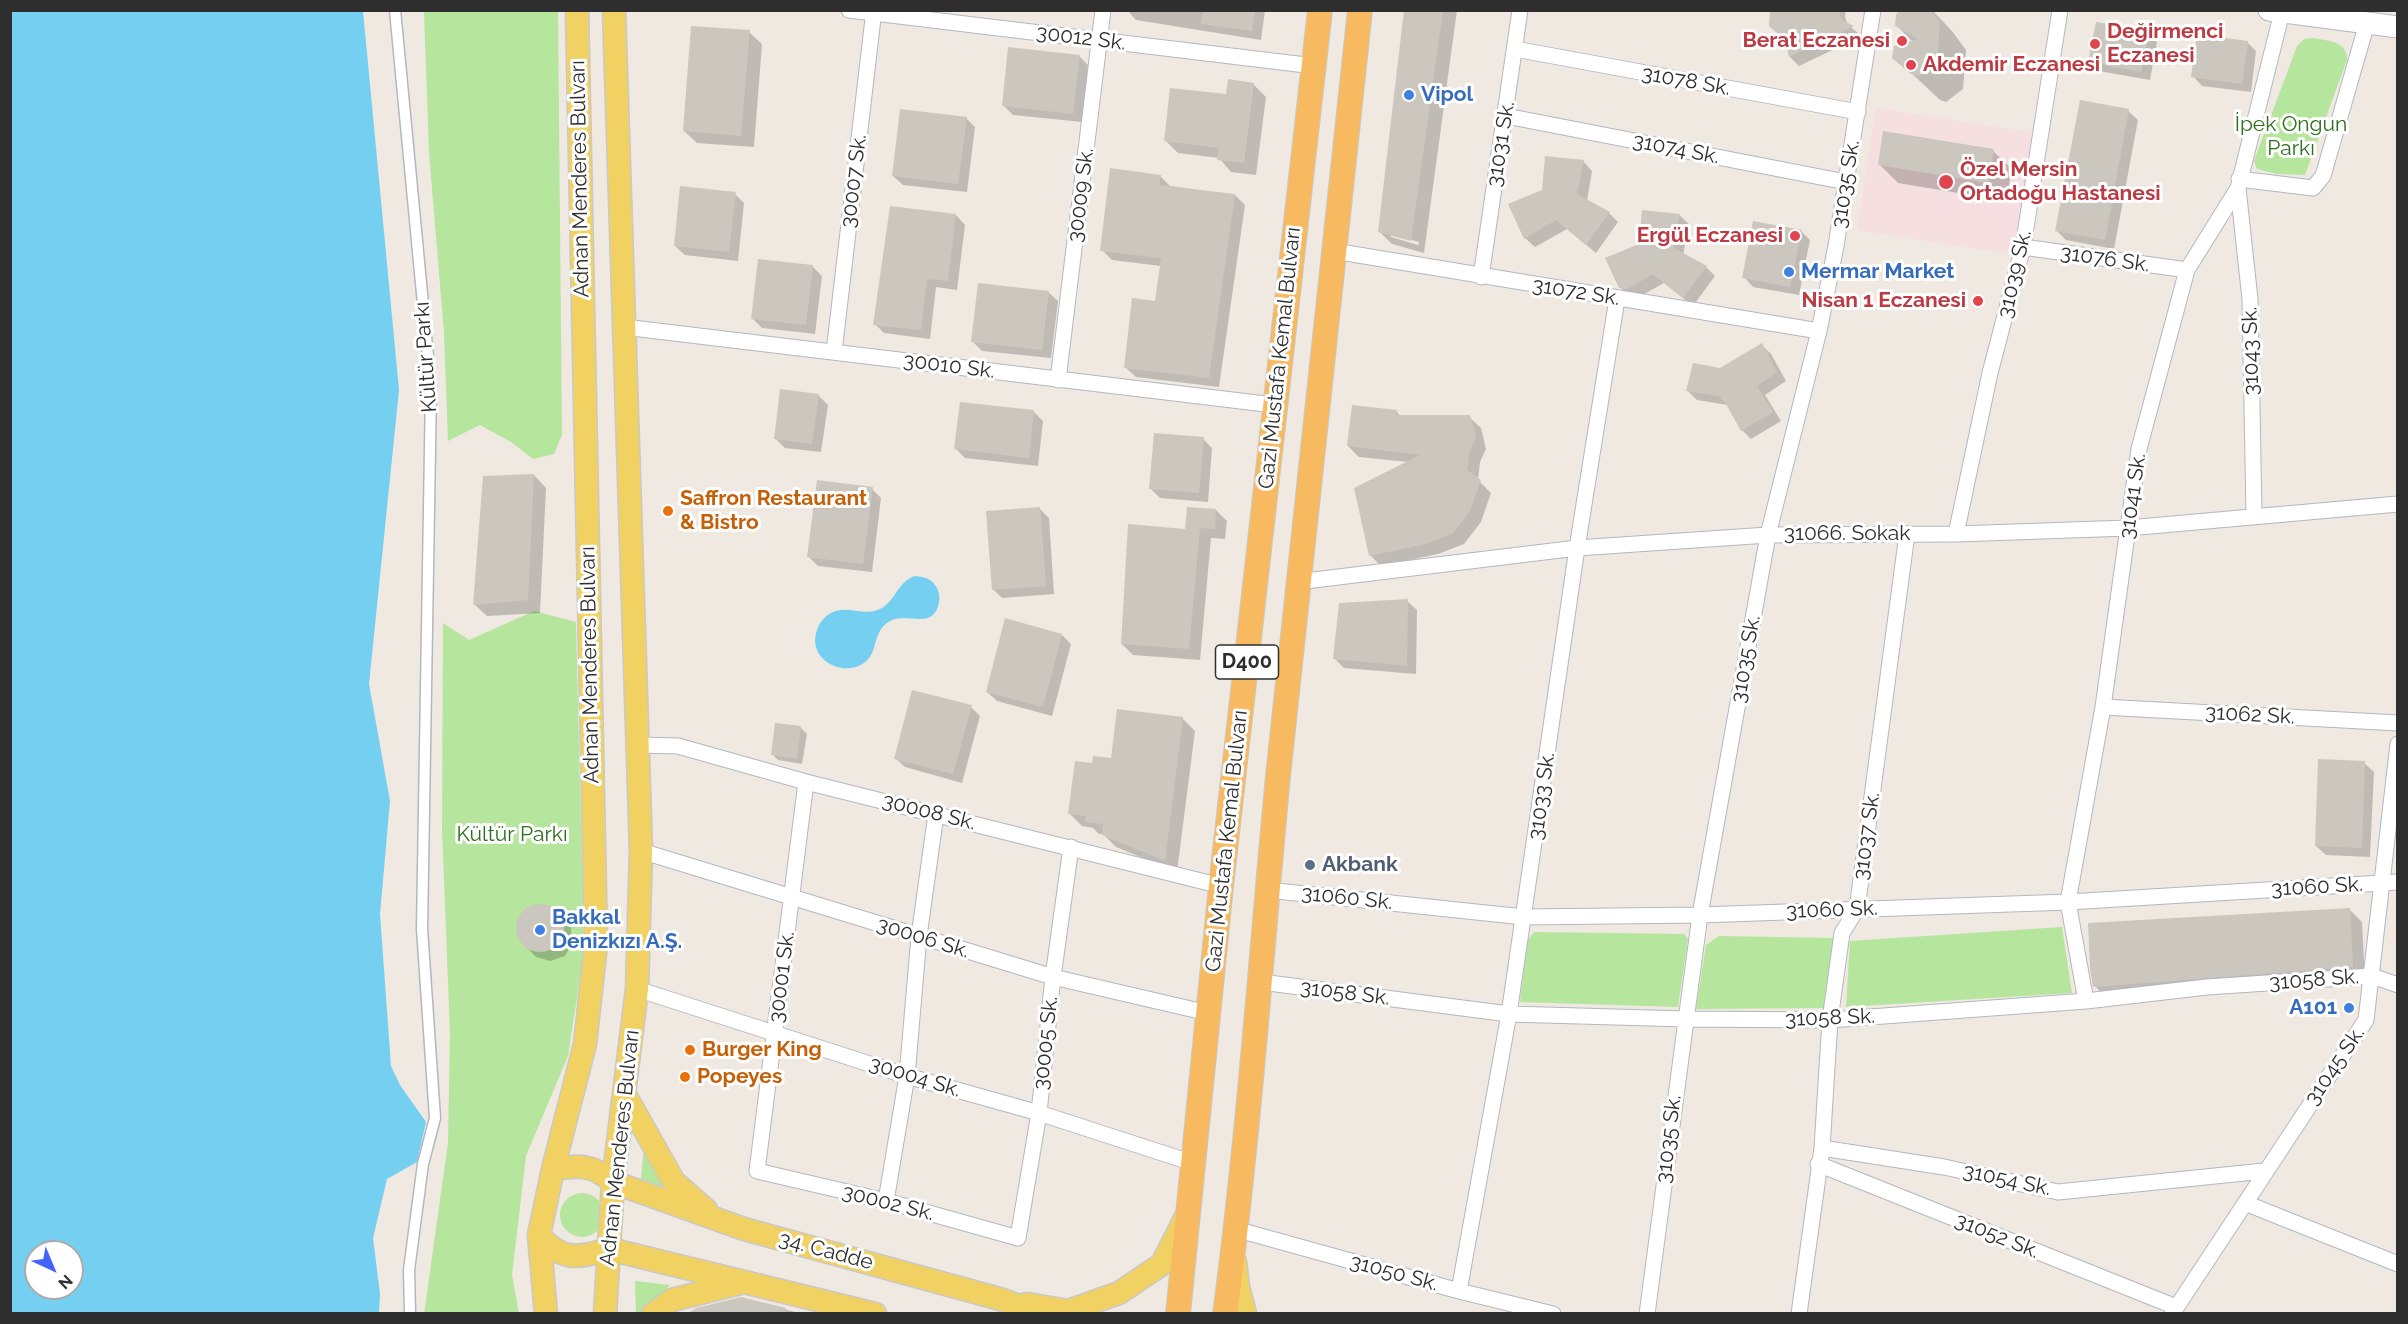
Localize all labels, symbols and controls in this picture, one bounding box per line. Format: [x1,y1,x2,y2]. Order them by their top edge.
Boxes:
place label: Değirmenci Eczanesi [2107,19,2223,69]
street label: 30012 Sk. [1035,20,1127,56]
place label: Berat Eczanesi [1742,28,1890,54]
marker: Berat Eczanesi [1895,34,1909,48]
marker: Değirmenci Eczanesi [2088,37,2102,51]
place label: Akdemir Eczanesi [1923,52,2100,78]
marker: Akdemir Eczanesi [1904,58,1918,72]
street label: Adnan Menderes Bulvarı [565,60,595,298]
street label: 31078 Sk. [1640,61,1732,101]
place label: Vipol [1421,82,1473,108]
marker: Vipol [1402,88,1416,102]
street label: 31031 Sk. [1482,99,1520,189]
park label: İpek Ongun Parkı [2235,112,2347,162]
street label: 31074 Sk. [1631,128,1721,170]
street label: 30007 Sk. [836,133,872,229]
street label: 31035 Sk. [1827,138,1865,230]
street label: 30009 Sk. [1063,146,1099,244]
place label: Özel Mersin Ortadoğu Hastanesi [1960,157,2161,207]
marker: Özel Mersin Ortadoğu Hastanesi [1937,173,1955,191]
place label: Ergül Eczanesi [1637,223,1783,249]
street label: Gazi Mustafa Kemal Bulvarı [1254,226,1306,490]
street label: 31039 Sk. [1993,227,2037,321]
marker: Ergül Eczanesi [1788,229,1802,243]
street label: 31076 Sk. [2059,240,2151,278]
place label: Mermar Market [1801,259,1954,285]
marker: Mermar Market [1782,265,1796,279]
street label: 31072 Sk. [1530,273,1622,311]
place label: Nisan 1 Eczanesi [1801,288,1966,314]
marker: Nisan 1 Eczanesi [1971,294,1985,308]
street label: Kültür Parkı [410,301,442,413]
street label: 31043 Sk. [2238,306,2264,396]
street label: 30010 Sk. [902,348,996,384]
street label: 31041 Sk. [2114,451,2152,541]
place label: Saffron Restaurant & Bistro [680,486,867,536]
marker: Saffron Restaurant & Bistro [661,504,675,518]
street label: 31066. Sokak [1784,521,1910,547]
street label: Adnan Menderes Bulvarı [575,546,605,784]
street label: 31035 Sk. [1726,613,1766,705]
road number: D400 [1216,645,1278,679]
street label: 31062 Sk. [2204,700,2296,730]
street label: Gazi Mustafa Kemal Bulvarı [1201,709,1253,973]
street label: 31033 Sk. [1523,750,1561,842]
street label: 30008 Sk. [880,788,978,836]
street label: 31037 Sk. [1848,790,1886,882]
park label: Kültür Parkı [456,822,568,848]
place label: Akbank [1322,852,1398,878]
marker: Akbank [1303,858,1317,872]
street label: 31060 Sk. [2271,872,2363,902]
street label: 31060 Sk. [1300,881,1394,915]
street label: 31060 Sk. [1786,896,1878,924]
place label: Bakkal Denizkızı A.Ş. [552,905,682,955]
street label: 30006 Sk. [874,912,972,964]
marker: Bakkal Denizkızı A.Ş. [533,923,547,937]
street label: 30001 Sk. [764,930,800,1024]
street label: 31058 Sk. [2268,964,2360,996]
street label: 31058 Sk. [1299,975,1391,1011]
street label: 30005 Sk. [1029,995,1063,1091]
place label: A101 [2289,995,2337,1021]
marker: A101 [2342,1001,2356,1015]
street label: 31058 Sk. [1785,1004,1875,1032]
street label: 31045 Sk. [2300,1022,2370,1110]
street label: Adnan Menderes Bulvarı [595,1029,645,1267]
place label: Burger King [702,1037,822,1063]
marker: Burger King [683,1043,697,1057]
street label: 30004 Sk. [866,1051,964,1103]
place label: Popeyes [697,1064,782,1090]
marker: Popeyes [678,1070,692,1084]
street label: 31035 Sk. [1651,1093,1687,1185]
street label: 31054 Sk. [1961,1158,2053,1202]
street label: 30002 Sk. [839,1179,937,1227]
street label: 31052 Sk. [1951,1208,2043,1264]
street label: 34. Cadde [776,1226,876,1276]
north arrow [24,1240,84,1300]
street label: 31050 Sk. [1347,1249,1441,1297]
text: N [54,1271,76,1293]

